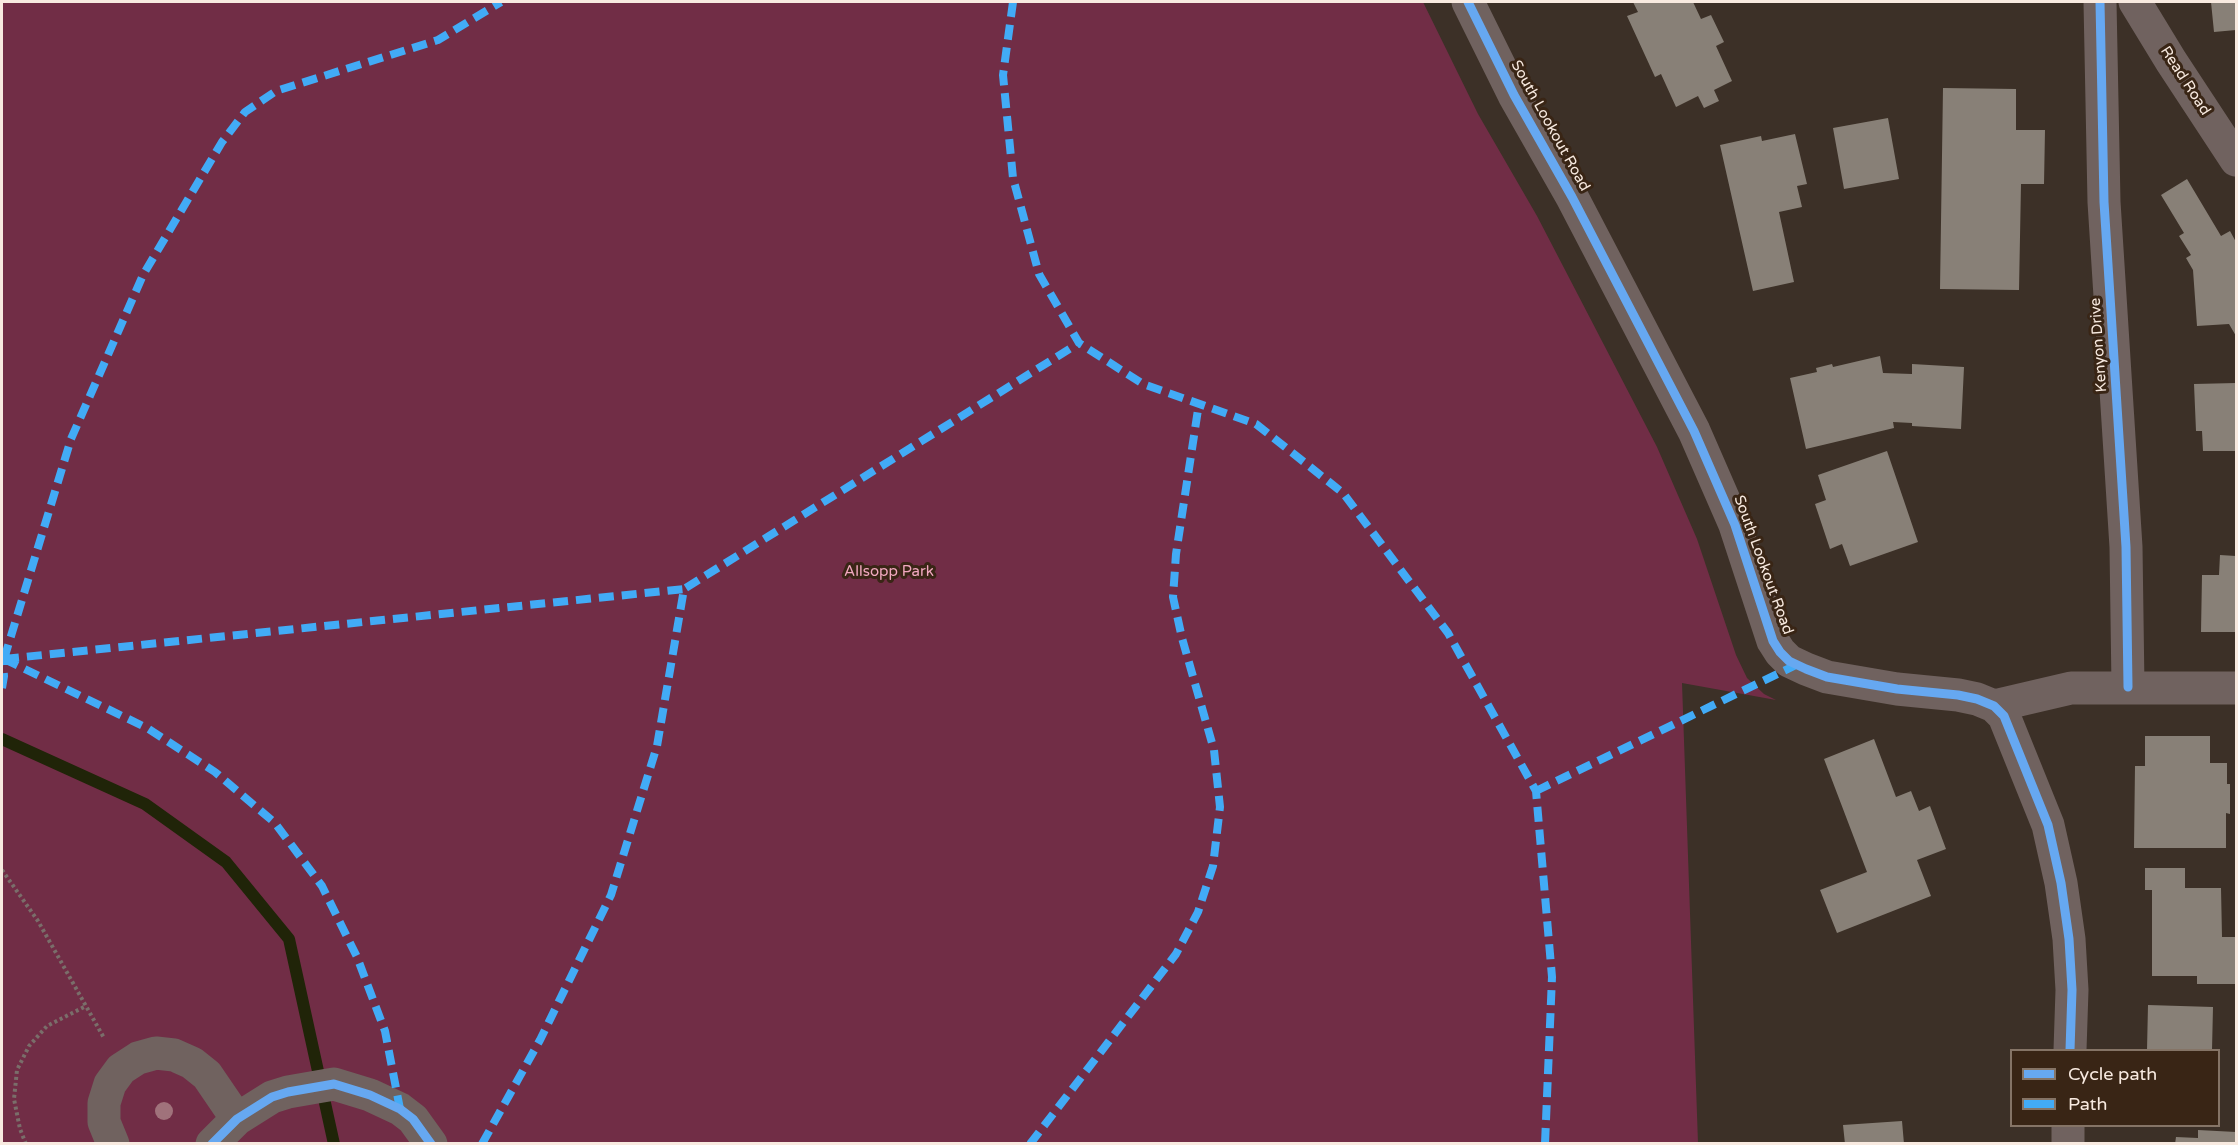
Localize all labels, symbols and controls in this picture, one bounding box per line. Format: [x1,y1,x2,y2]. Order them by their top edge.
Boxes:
street label: Read Road [2156,43,2214,119]
street label: South Lookout Road [1507,57,1593,195]
street label: Kenyon Drive [2087,297,2111,393]
street label: South Lookout Road [1729,493,1797,637]
park label: Allsopp Park [844,563,934,581]
legend [2010,1049,2220,1127]
text: Cycle path [2068,1063,2157,1085]
text: Path [2068,1093,2107,1115]

